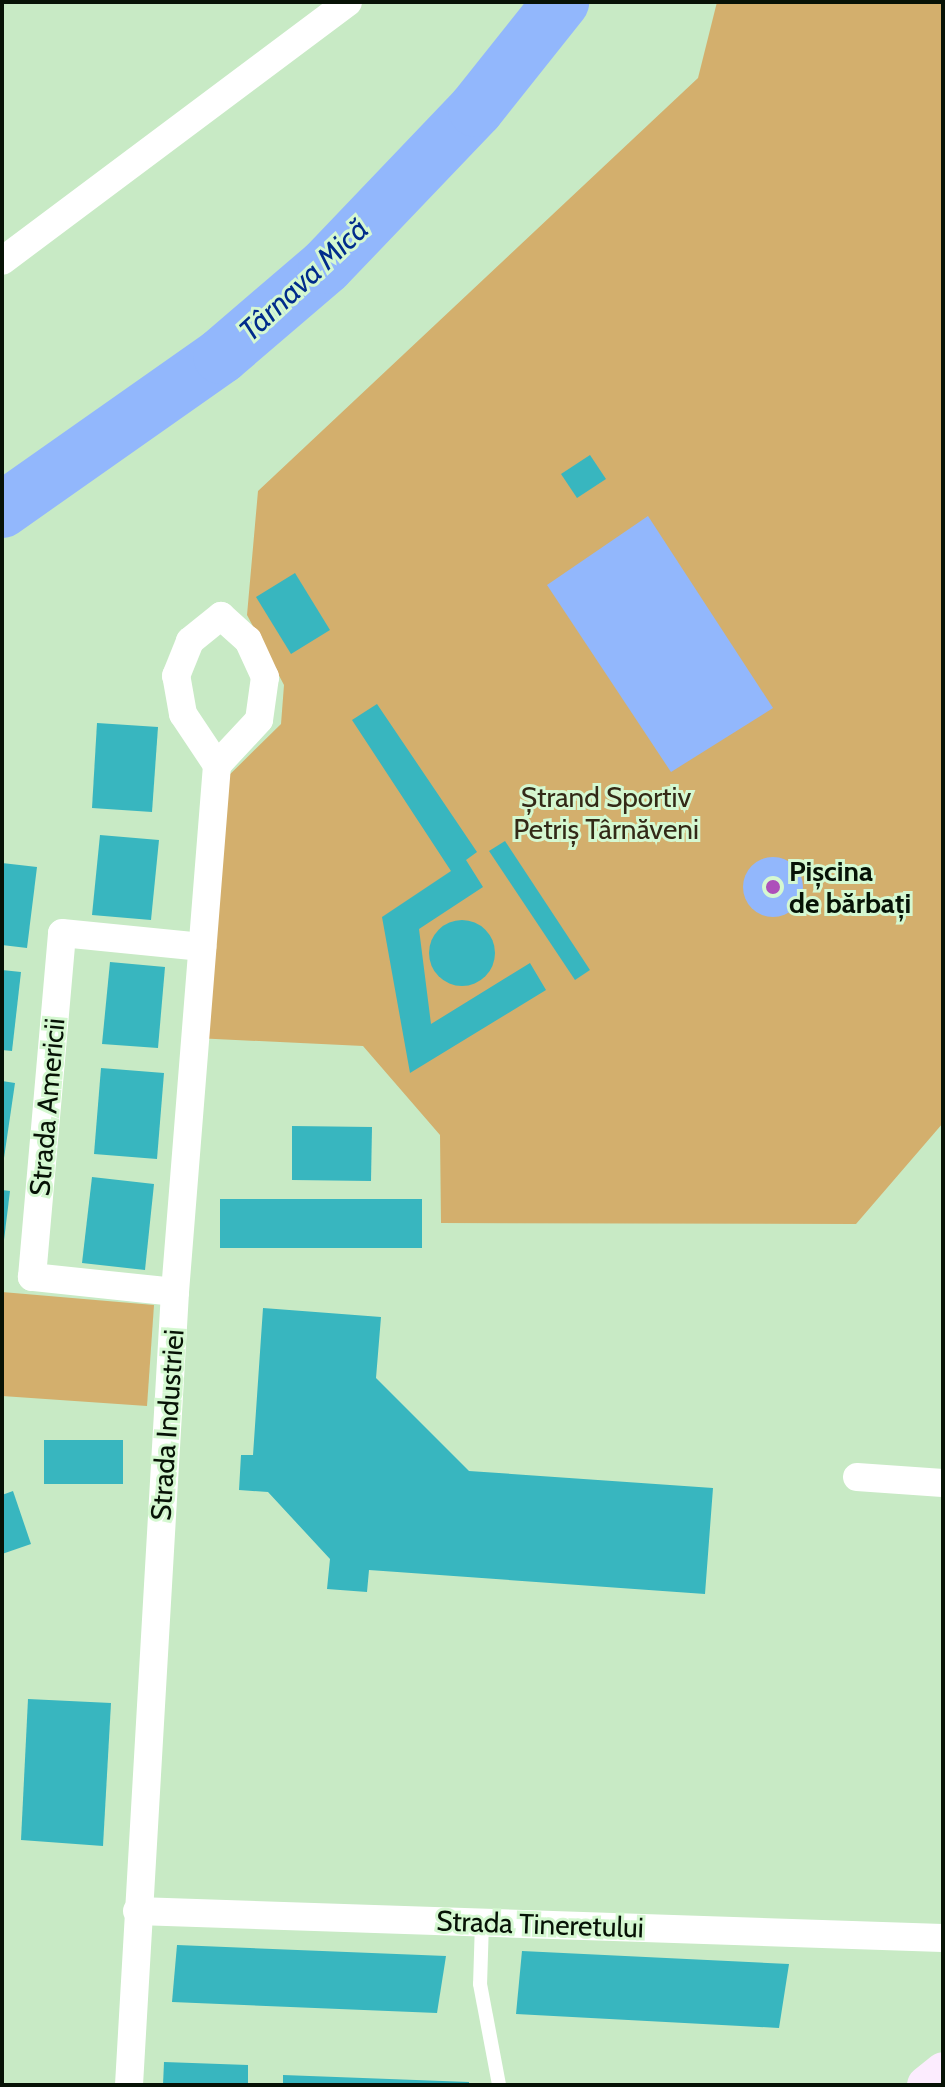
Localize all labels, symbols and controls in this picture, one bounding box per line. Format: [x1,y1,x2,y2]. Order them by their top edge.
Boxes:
water label: Târnava Mică [232,211,376,349]
park label: Ștrand Sportiv Petriș Târnăveni [513,780,699,846]
place label: Pișcina de bărbați [789,854,911,920]
marker: Pișcina de bărbați [764,878,782,896]
street label: Strada Americii [22,1017,72,1197]
street label: Strada Industriei [144,1328,190,1522]
street label: Strada Tineretului [436,1904,644,1944]

